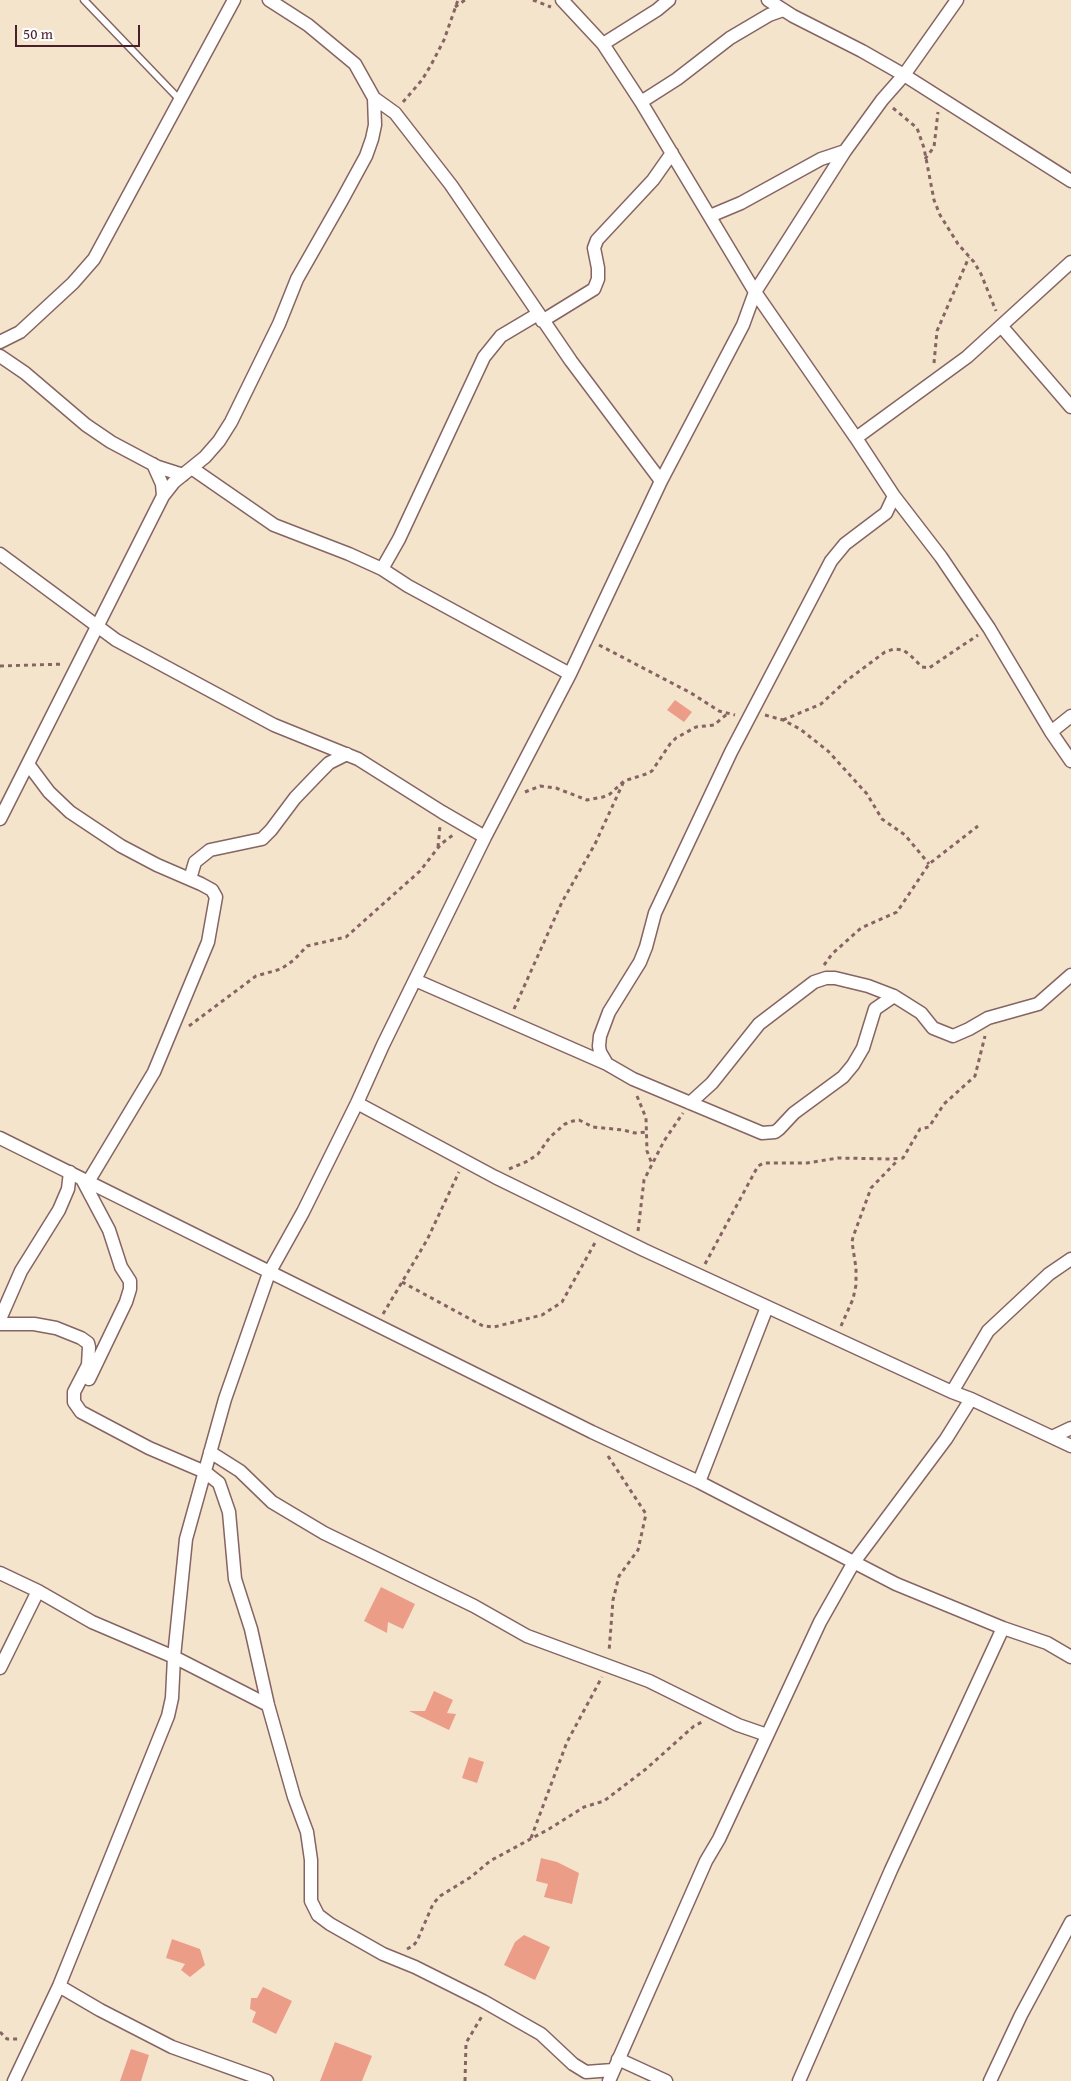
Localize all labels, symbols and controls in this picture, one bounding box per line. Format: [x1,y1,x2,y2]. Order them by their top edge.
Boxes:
scale bar [18,15,142,47]
text: 50 m [23,23,53,44]

